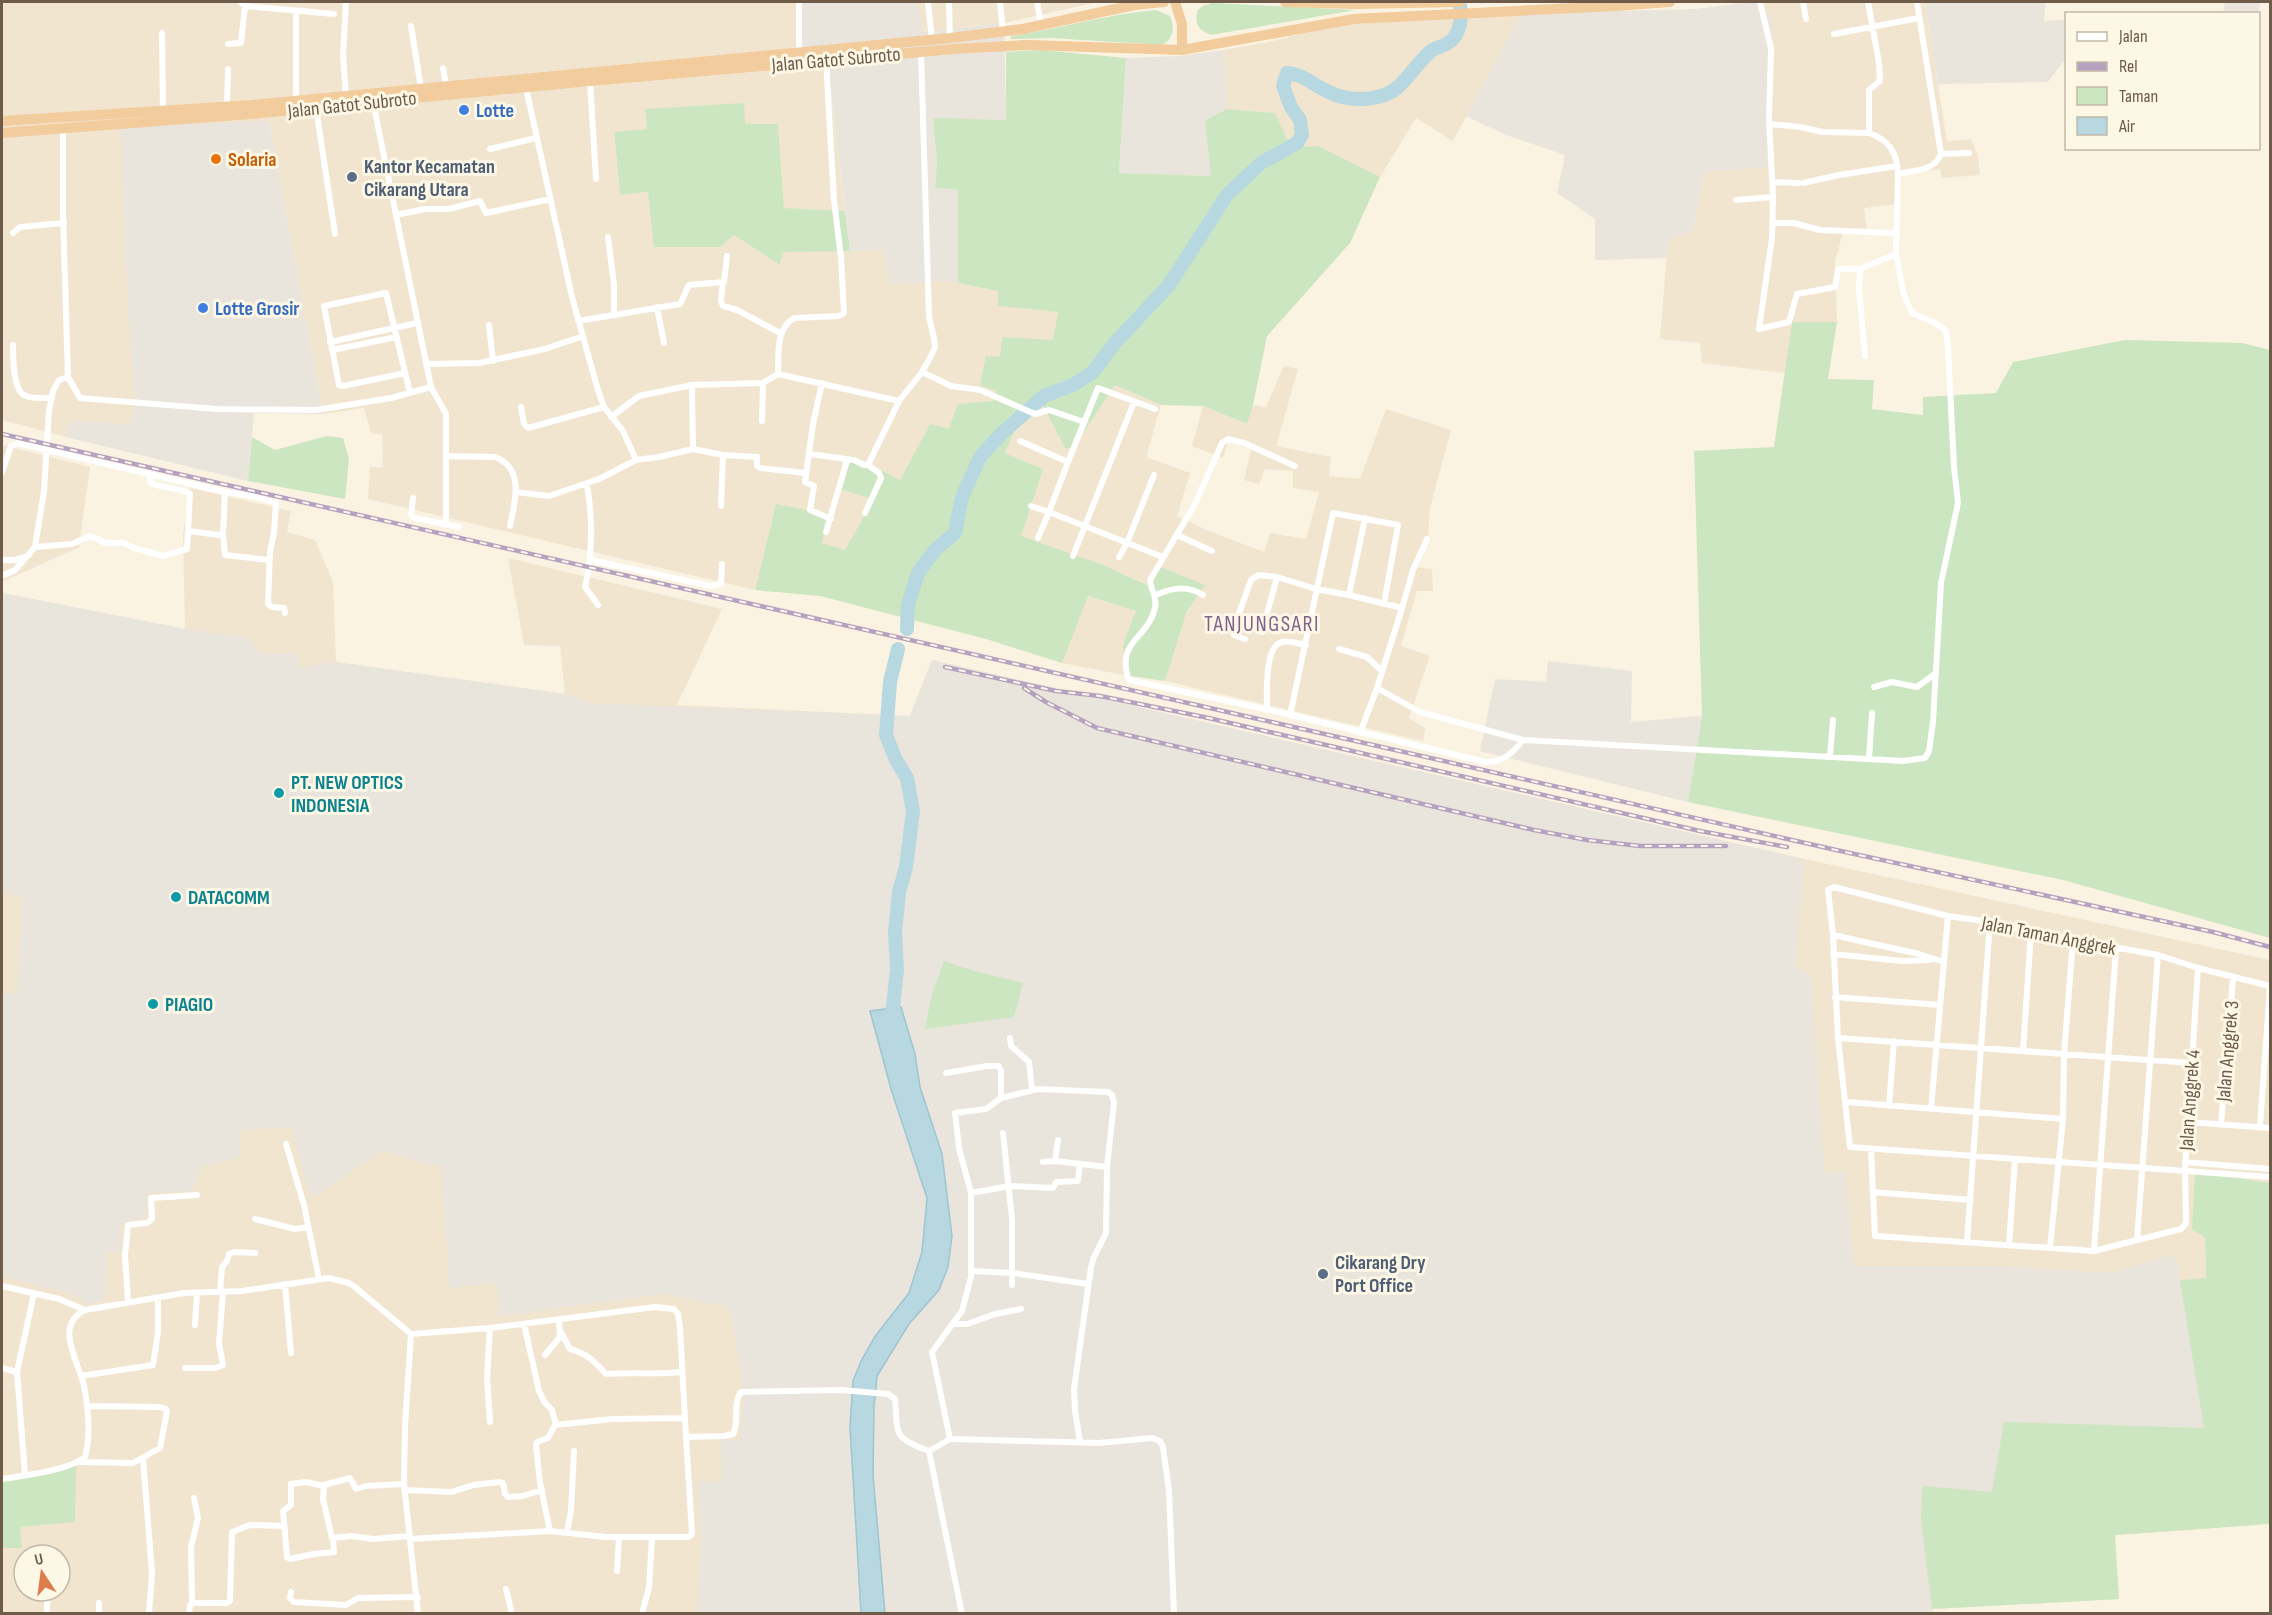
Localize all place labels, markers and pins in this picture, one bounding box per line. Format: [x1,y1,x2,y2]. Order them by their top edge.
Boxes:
place label: Lotte [476,99,514,123]
marker: Lotte [457,103,471,117]
place label: Solaria [228,148,276,172]
marker: Solaria [209,152,223,166]
place label: Kantor Kecamatan Cikarang Utara [364,155,495,202]
marker: Kantor Kecamatan Cikarang Utara [345,170,359,184]
place label: Lotte Grosir [215,297,299,321]
marker: Lotte Grosir [196,301,210,315]
place label: PT. NEW OPTICS INDONESIA [291,771,403,818]
marker: PT. NEW OPTICS INDONESIA [272,786,286,800]
place label: DATACOMM [188,886,270,910]
marker: DATACOMM [169,890,183,904]
place label: PIAGIO [165,993,213,1017]
marker: PIAGIO [146,997,160,1011]
place label: Cikarang Dry Port Office [1335,1251,1426,1298]
marker: Cikarang Dry Port Office [1316,1267,1330,1281]

